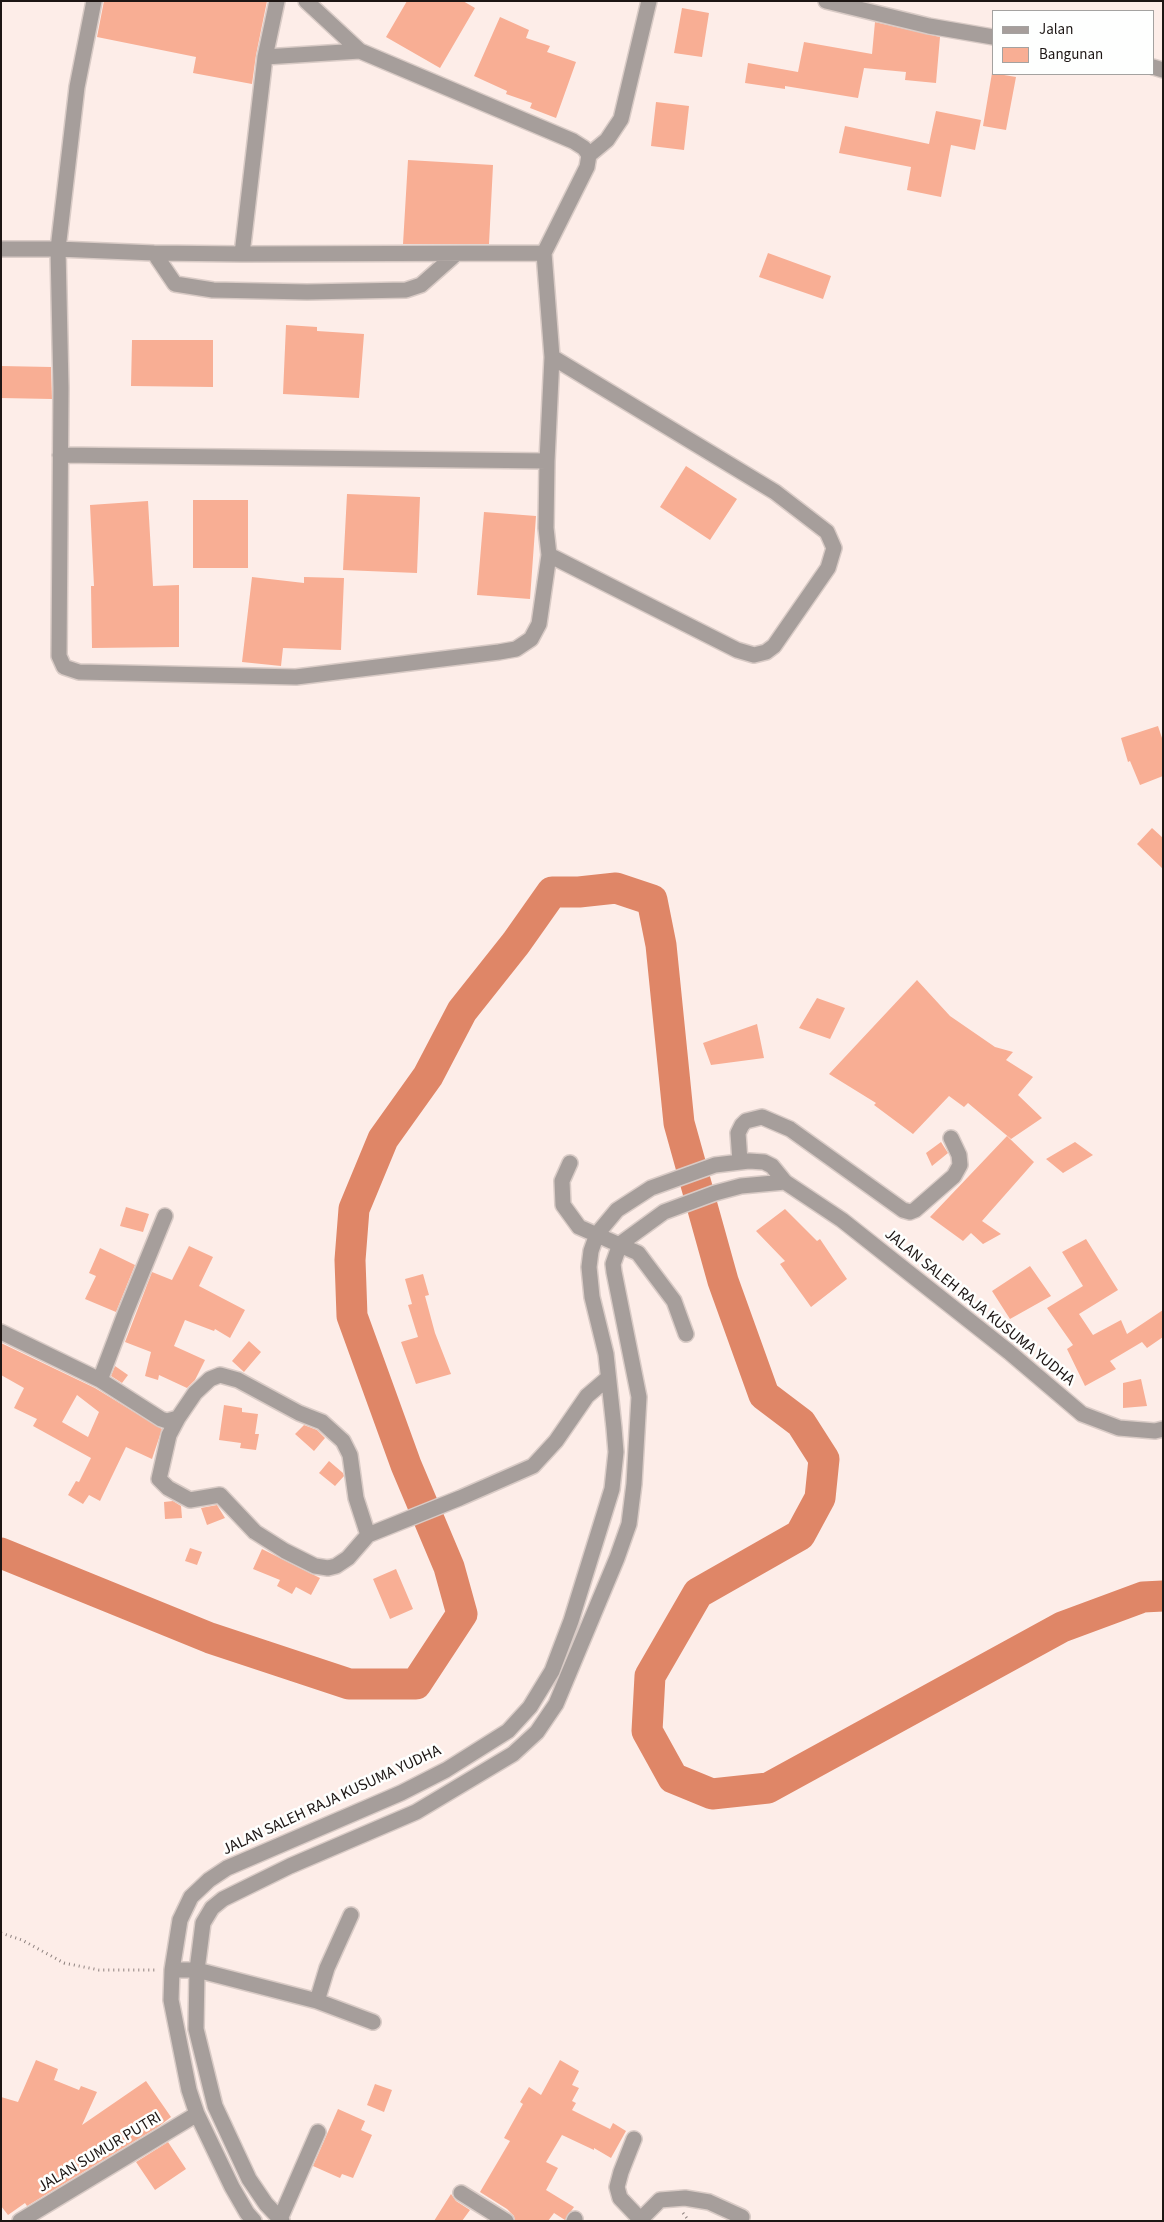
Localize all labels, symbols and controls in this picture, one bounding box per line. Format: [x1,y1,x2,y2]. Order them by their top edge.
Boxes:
legend [992,10,1154,75]
text: Jalan [1039,19,1073,40]
text: Bangunan [1039,44,1103,65]
street label: JALAN SALEH RAJA KUSUMA YUDHA [880,1225,1078,1391]
street label: JALAN SALEH RAJA KUSUMA YUDHA [220,1742,444,1860]
street label: JALAN SUMUR PUTRI [35,2109,165,2197]

